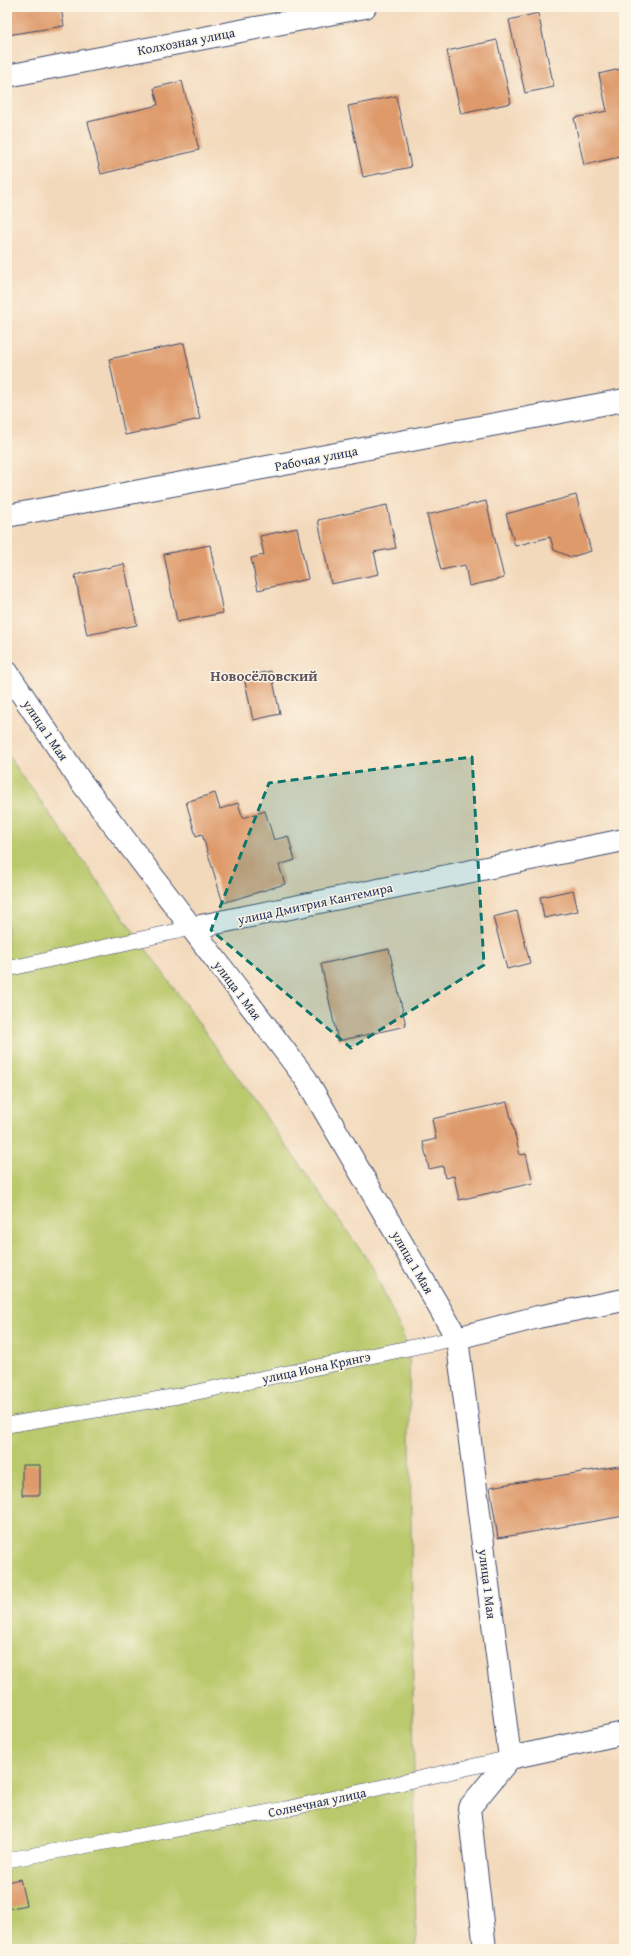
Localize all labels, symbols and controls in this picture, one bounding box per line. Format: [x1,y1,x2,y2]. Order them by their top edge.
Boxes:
street label: Колхозная улица [136,23,237,60]
street label: Рабочая улица [273,441,360,476]
district label: Новосёловский [210,665,318,686]
street label: улица 1 Мая [18,695,73,765]
street label: улица Дмитрия Кантемира [235,878,395,929]
street label: улица 1 Мая [208,956,267,1024]
street label: улица 1 Мая [386,1226,439,1298]
street label: улица Иона Крянгэ [259,1347,372,1388]
street label: улица 1 Мая [474,1547,501,1620]
street label: Солнечная улица [266,1783,369,1822]

